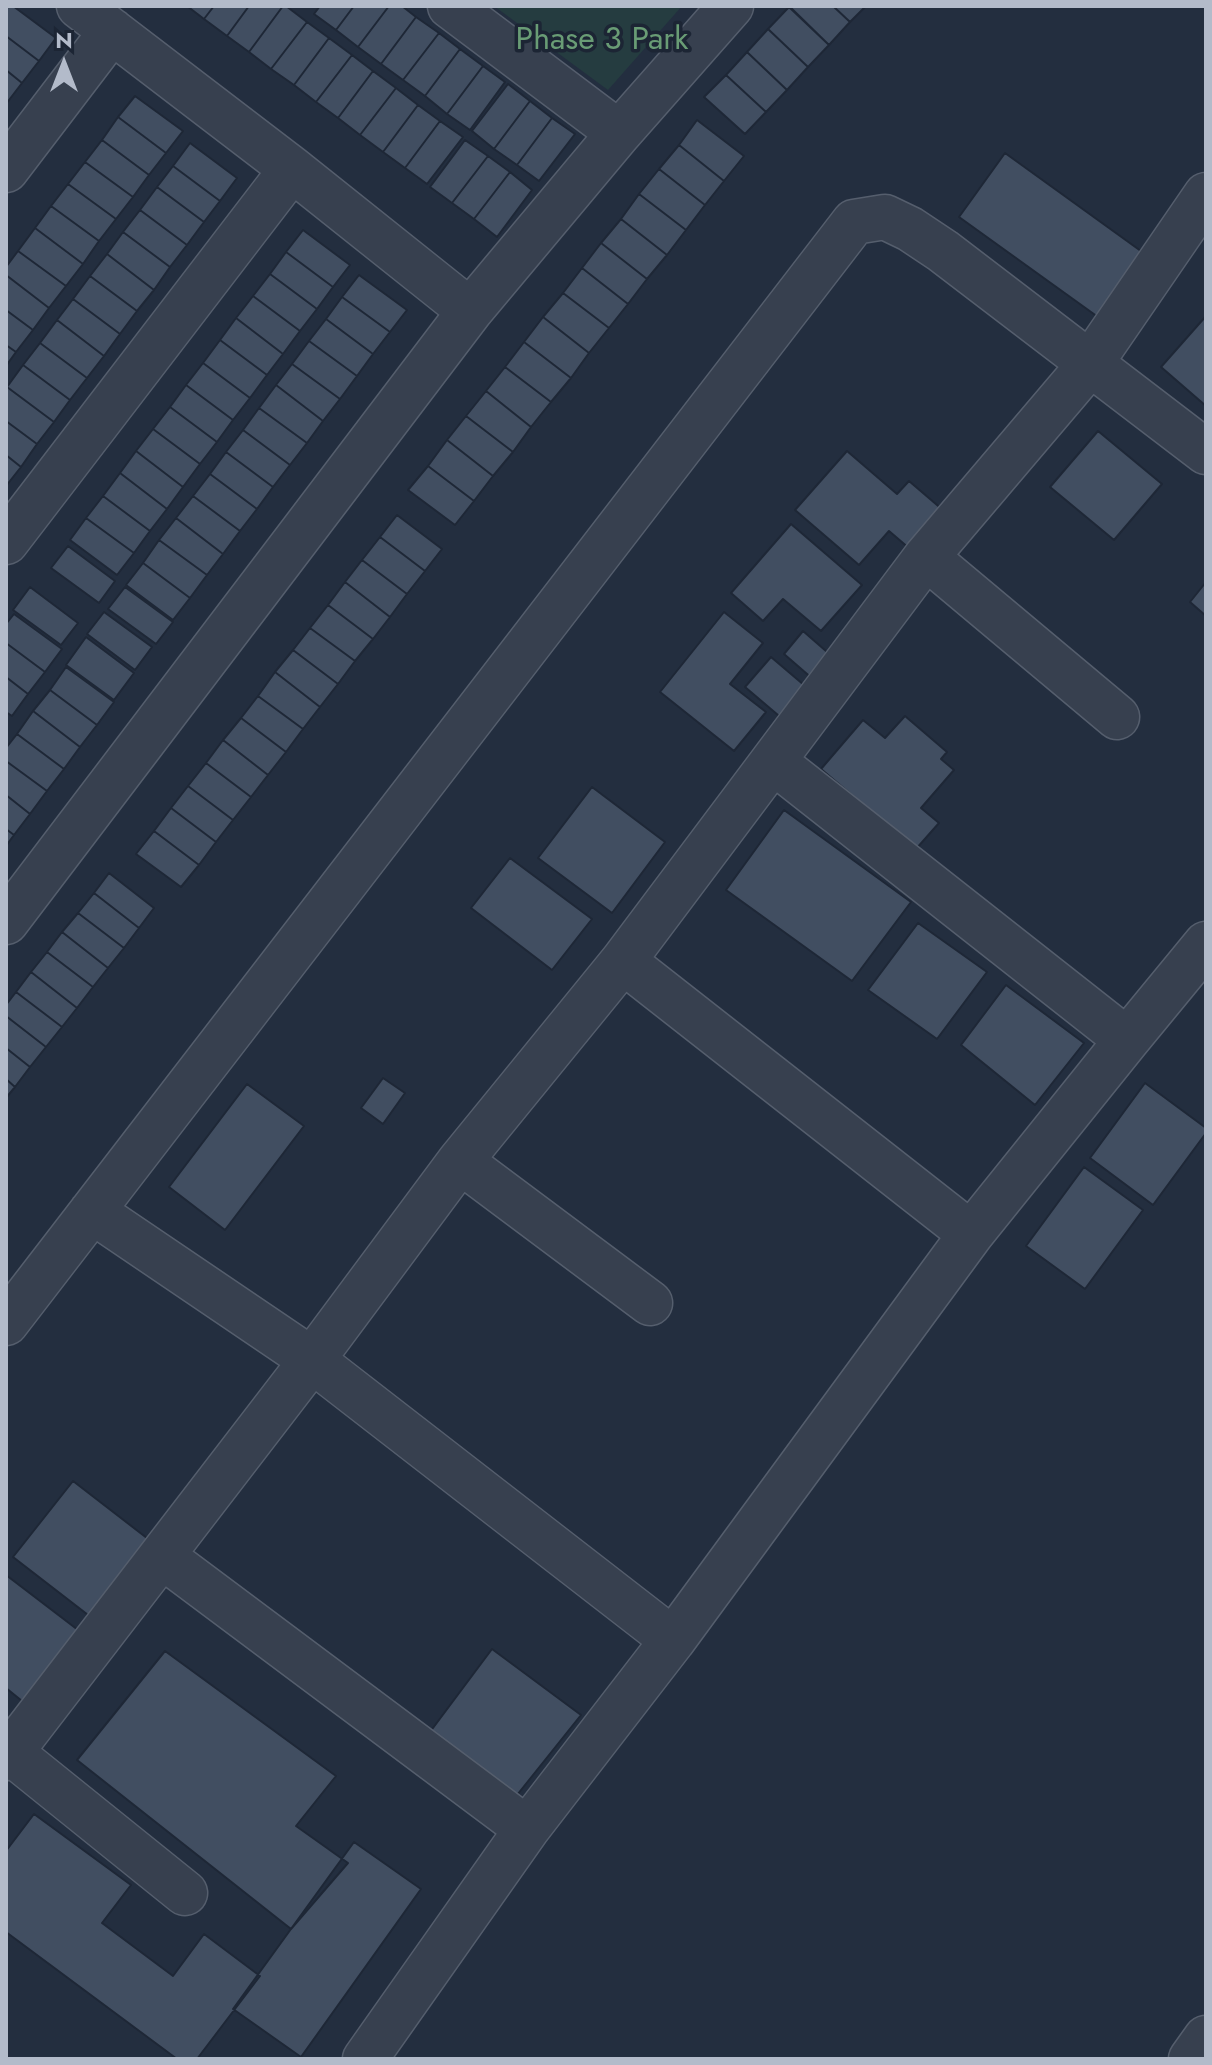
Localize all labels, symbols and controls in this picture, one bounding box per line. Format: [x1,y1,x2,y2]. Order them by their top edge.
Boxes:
park label: Phase 3 Park [516,22,688,60]
north arrow [24,24,104,104]
text: N [55,24,73,56]

